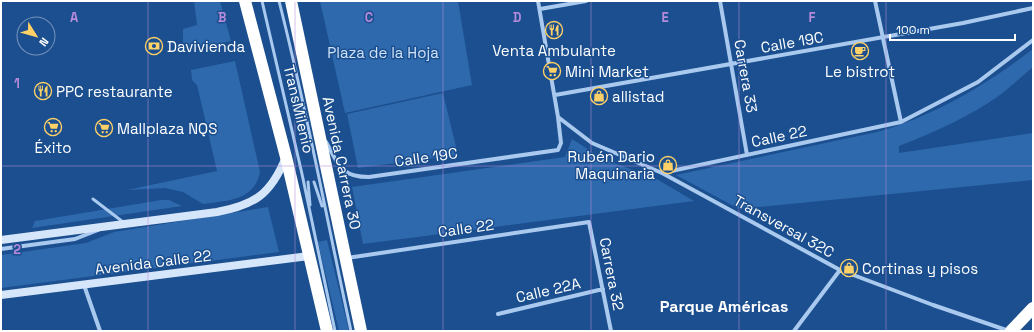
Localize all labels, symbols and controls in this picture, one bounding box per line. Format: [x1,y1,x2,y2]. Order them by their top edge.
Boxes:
text: A [70,9,79,26]
text: B [218,9,227,26]
text: C [365,9,373,26]
text: D [513,9,522,26]
text: E [661,9,669,26]
text: F [809,9,816,26]
north arrow [16,16,56,56]
scale bar [890,16,1015,42]
restaurant icon: Venta Ambulante [544,20,564,40]
text: 100 m [896,22,930,38]
street label: Calle 19C [759,27,825,57]
text: N [36,35,52,49]
bank icon: Davivienda [144,36,164,56]
place label: Davivienda [167,37,245,56]
street label: Carrera 33 [730,38,762,114]
place label: Venta Ambulante [492,41,616,60]
cafe icon: Le bistrot [850,41,870,61]
park label: Plaza de la Hoja [327,43,439,62]
supermarket icon: Mini Market [542,61,562,81]
place label: Mini Market [565,62,649,81]
place label: Le bistrot [825,62,895,81]
street label: TransMilenio [280,63,318,155]
text: 1 [14,75,20,92]
restaurant icon: PPC restaurante [33,81,53,101]
place label: PPC restaurante [56,82,173,101]
shop icon: allistad [589,86,609,106]
place label: allistad [612,87,664,106]
street label: Avenida Carrera 30 [319,95,365,231]
supermarket icon: Éxito [43,117,63,137]
supermarket icon: Mallplaza NQS [94,118,114,138]
place label: Mallplaza NQS [117,119,217,138]
street label: Calle 22 [749,121,809,151]
place label: Éxito [35,138,71,157]
street label: Calle 19C [393,143,459,171]
place label: Rubén Dario Maquinaria [568,147,655,183]
shop icon: Rubén Dario Maquinaria [658,155,678,175]
street label: Transversal 32C [730,190,838,262]
street label: Calle 22 [437,215,495,241]
street label: Carrera 32 [596,236,628,312]
text: 2 [13,241,21,258]
street label: Avenida Calle 22 [94,245,212,279]
shop icon: Cortinas y pisos [839,258,859,278]
place label: Cortinas y pisos [862,259,978,278]
street label: Calle 22A [514,273,583,307]
district label: Parque Américas [660,296,788,317]

